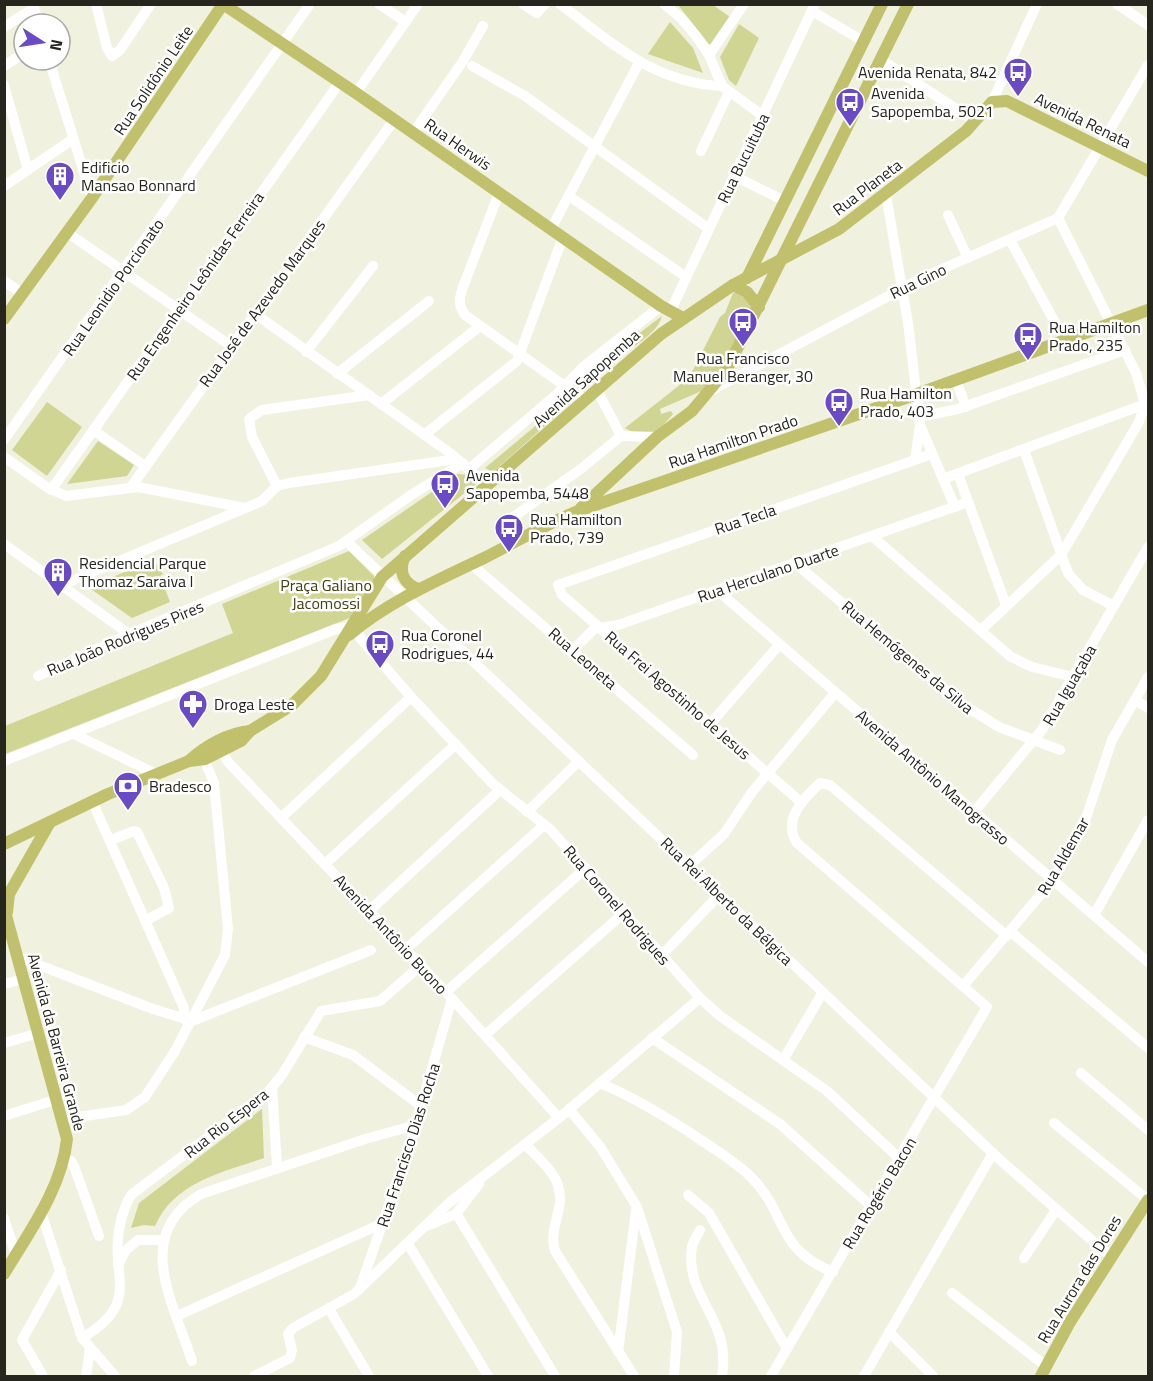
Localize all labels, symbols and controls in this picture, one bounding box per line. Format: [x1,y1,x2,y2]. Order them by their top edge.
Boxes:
north arrow [12,12,72,72]
street label: Rua Solidônio Leite [107,20,199,140]
text: N [44,37,70,53]
bus stop icon: Avenida Renata, 842 [1002,56,1034,98]
place label: Avenida Renata, 842 [858,60,997,84]
place label: Avenida Sapopemba, 5021 [871,81,994,123]
bus stop icon: Avenida Sapopemba, 5021 [834,86,866,128]
street label: Avenida Renata [1031,86,1135,154]
street label: Rua Bucuituba [711,109,775,207]
street label: Rua Herwis [419,112,497,176]
street label: Rua Planeta [827,153,907,221]
place label: Edificio Mansao Bonnard [81,155,196,197]
building icon: Edificio Mansao Bonnard [44,160,76,202]
street label: Rua Engenheiro Leônidas Ferreira [120,187,270,385]
street label: Rua Leonidio Porcionato [56,213,170,361]
street label: Rua José de Azevedo Marques [193,214,331,392]
street label: Rua Gino [886,257,950,305]
bus stop icon: Rua Francisco Manuel Beranger, 30 [727,306,759,348]
place label: Rua Hamilton Prado, 235 [1049,315,1141,357]
bus stop icon: Rua Hamilton Prado, 235 [1012,320,1044,362]
street label: Avenida Sapopemba [527,323,645,433]
place label: Rua Francisco Manuel Beranger, 30 [673,346,813,388]
place label: Rua Hamilton Prado, 403 [860,381,952,423]
bus stop icon: Rua Hamilton Prado, 403 [823,386,855,428]
street label: Rua Hamilton Prado [665,408,801,474]
place label: Avenida Sapopemba, 5448 [466,463,589,505]
bus stop icon: Avenida Sapopemba, 5448 [429,468,461,510]
street label: Rua Tecla [711,497,779,541]
place label: Rua Hamilton Prado, 739 [530,507,622,549]
bus stop icon: Rua Hamilton Prado, 739 [493,512,525,554]
street label: Rua Herculano Duarte [694,538,842,608]
place label: Residencial Parque Thomaz Saraiva I [79,551,206,593]
building icon: Residencial Parque Thomaz Saraiva I [42,556,74,598]
park label: Praça Galiano Jacomossi [280,573,372,615]
street label: Rua João Rodrigues Pires [43,594,207,682]
street label: Rua Hemógenes da Silva [837,595,979,719]
street label: Rua Leoneta [543,621,623,695]
place label: Rua Coronel Rodrigues, 44 [401,623,494,665]
street label: Rua Frei Agostinho de Jesus [600,625,756,765]
bus stop icon: Rua Coronel Rodrigues, 44 [364,628,396,670]
street label: Rua Iguaçaba [1036,640,1102,730]
pharmacy icon: Droga Leste [177,688,209,730]
place label: Droga Leste [214,692,295,716]
street label: Avenida Antônio Manograsso [851,703,1015,851]
bank icon: Bradesco [112,770,144,812]
place label: Bradesco [149,774,212,798]
street label: Rua Aldemar [1031,812,1095,899]
street label: Rua Rei Alberto da Bélgica [655,831,799,971]
street label: Rua Coronel Rodrigues [558,840,676,970]
street label: Avenida Antônio Buono [329,868,453,1000]
street label: Avenida da Barreira Grande [22,951,92,1133]
street label: Rua Francisco Dias Rocha [370,1060,446,1230]
street label: Rua Rio Espera [179,1082,273,1164]
street label: Rua Rogério Bacon [836,1132,922,1254]
street label: Rua Aurora das Dores [1031,1210,1127,1348]

